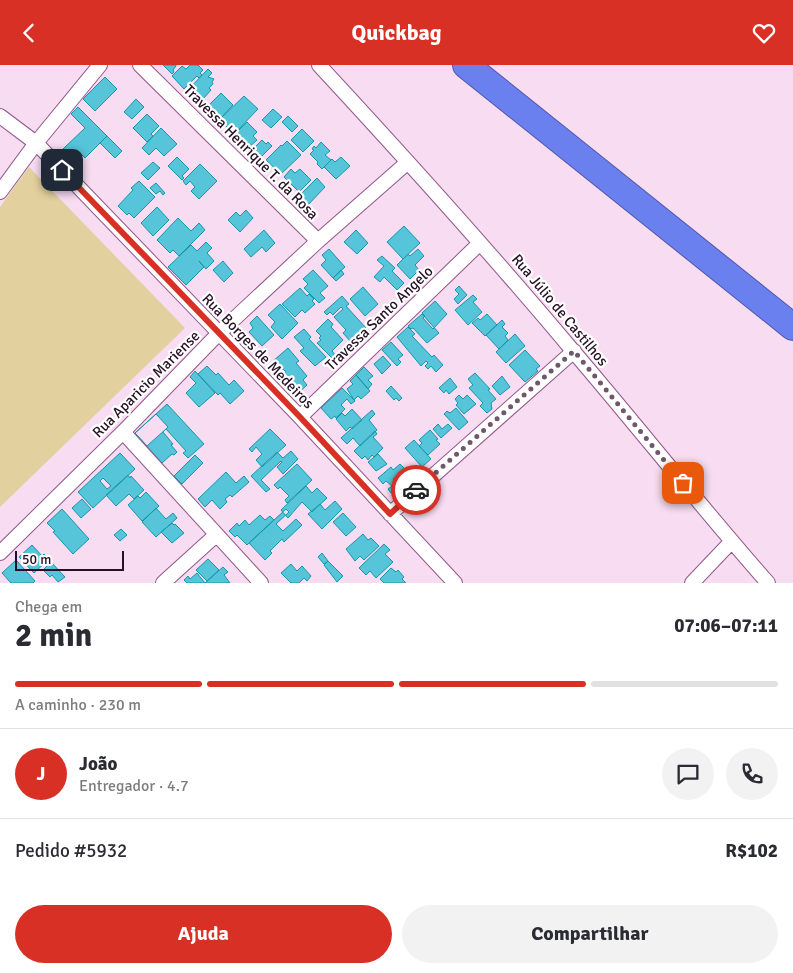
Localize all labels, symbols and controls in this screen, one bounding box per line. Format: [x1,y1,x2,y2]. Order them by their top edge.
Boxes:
icon: back [15,19,43,47]
text: Quickbag [351,19,442,46]
icon: heart [750,19,778,47]
street label: Travessa Henrique T. da Rosa [180,81,322,223]
pin [41,149,83,191]
icon: home [48,156,76,184]
street label: Rua Júlio de Castilhos [508,250,612,370]
street label: Travessa Santo Angelo [321,262,437,374]
street label: Rua Borges de Medeiros [198,290,318,413]
street label: Rua Aparicio Mariense [89,327,203,441]
pin [662,462,704,504]
courier [391,465,441,515]
icon: bag [669,469,697,497]
icon: car [402,476,430,504]
scale bar [15,548,124,571]
text: 50 m [22,551,51,568]
text: Chega em [15,597,82,617]
text: 07:06–07:11 [674,614,778,638]
text: 2 min [15,616,92,655]
text: A caminho · 230 m [15,695,141,715]
button: chat [662,748,714,800]
button: phone [726,748,778,800]
text: João [79,752,117,776]
text: J [37,762,45,786]
text: Entregador · 4.7 [79,776,189,796]
text: Pedido #5932 [15,839,127,863]
text: R$102 [725,839,778,863]
button: Ajuda [15,905,392,963]
button: Compartilhar [402,905,778,963]

